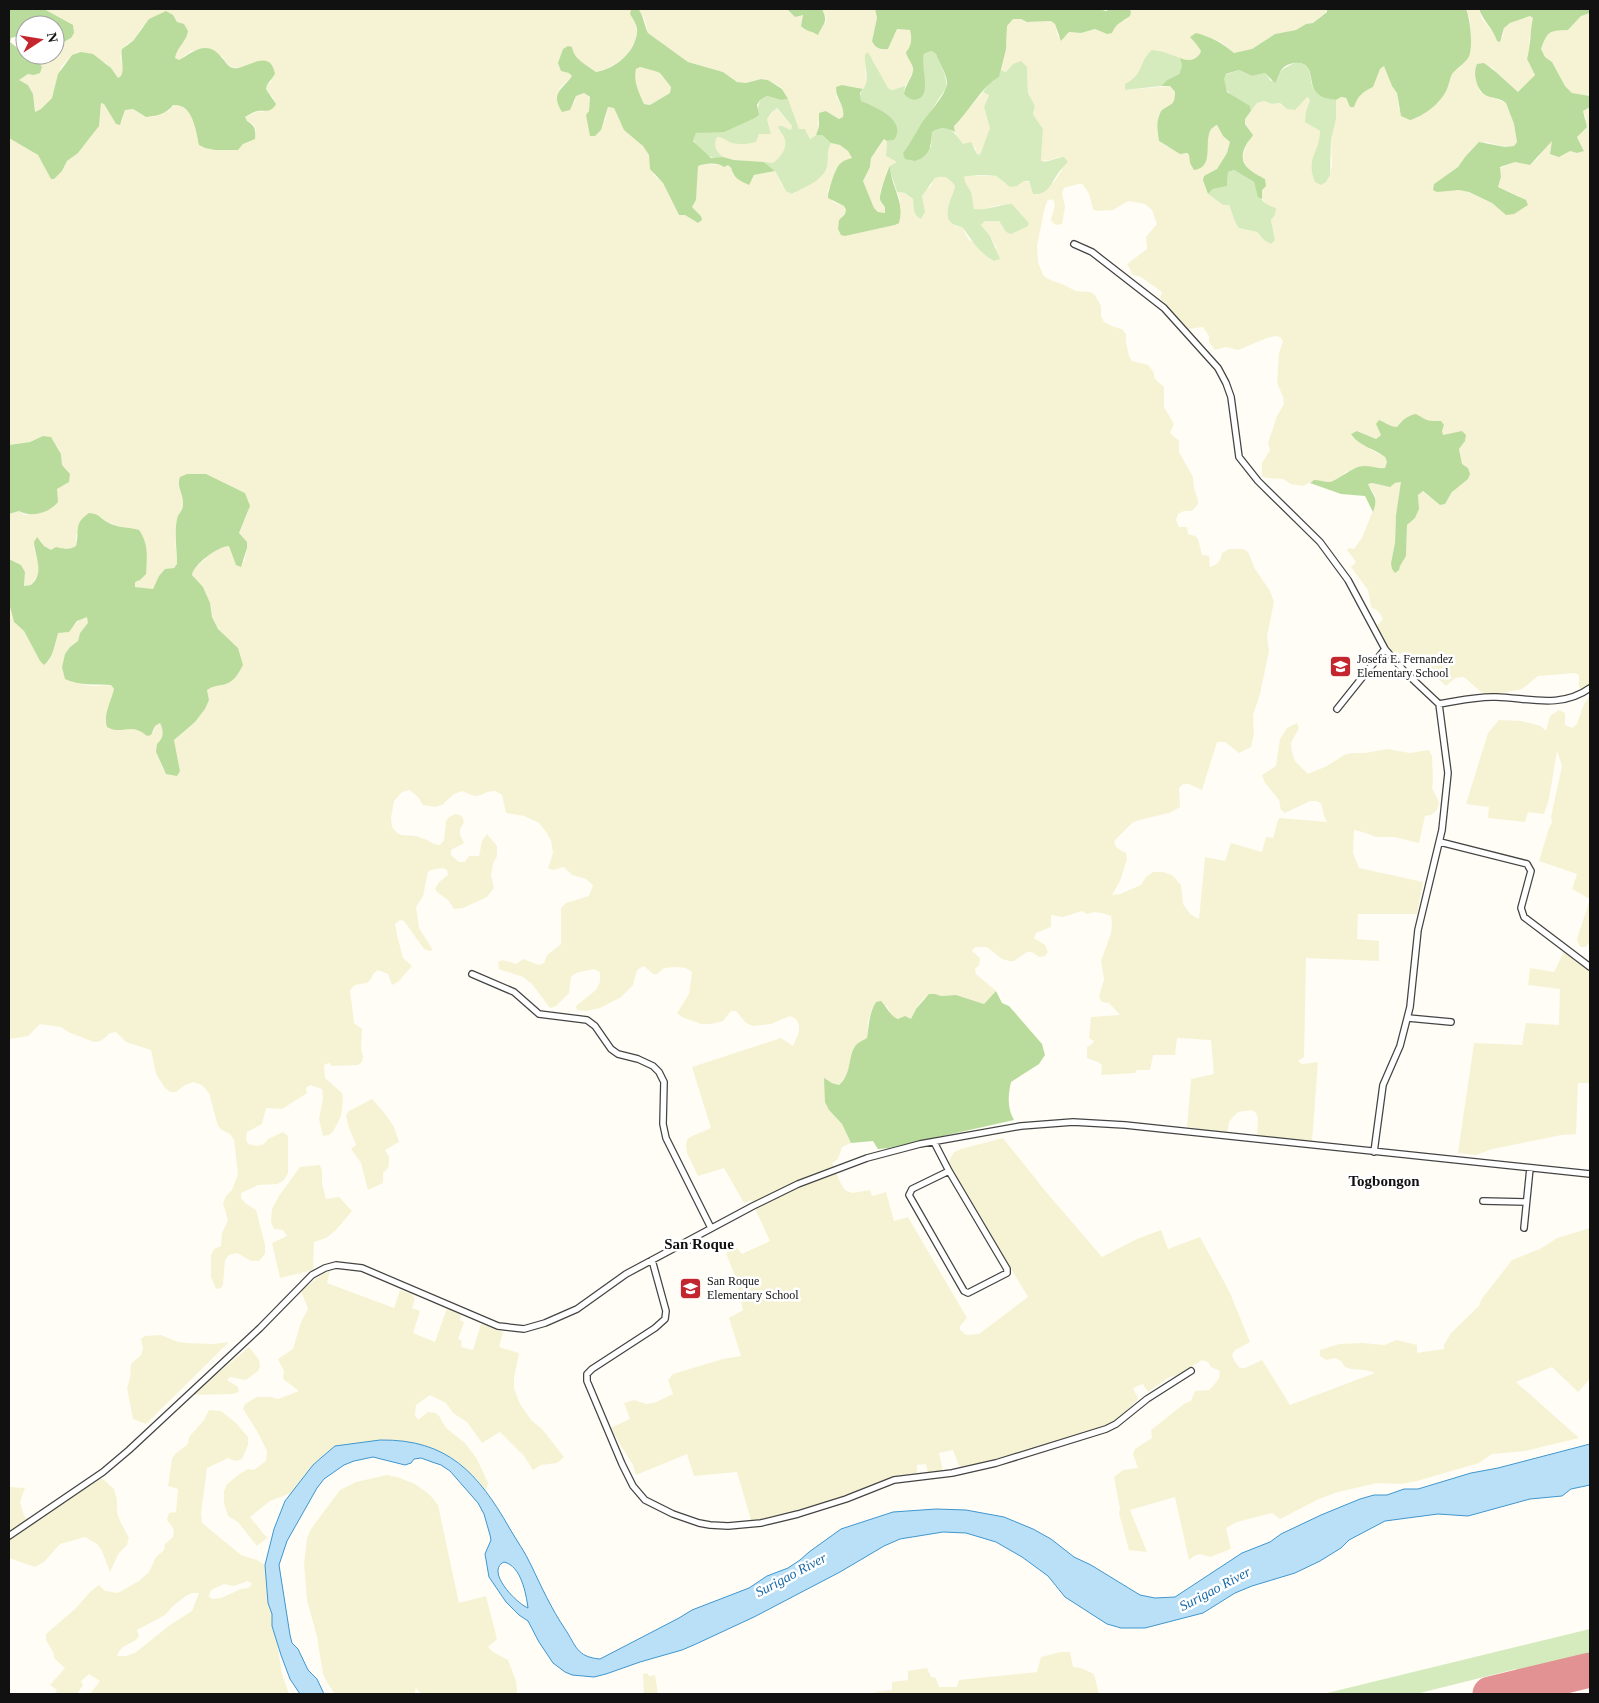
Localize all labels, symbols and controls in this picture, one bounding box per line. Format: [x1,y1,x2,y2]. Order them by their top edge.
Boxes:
north arrow [15,15,65,65]
text: N [44,31,61,44]
place label: Josefa E. Fernandez Elementary School [1357,652,1453,680]
school or university icon: Josefa E. Fernandez Elementary School [1329,654,1353,678]
district label: Togbongon [1348,1173,1420,1189]
district label: San Roque [664,1236,734,1252]
place label: San Roque Elementary School [707,1274,799,1302]
school or university icon: San Roque Elementary School [679,1276,703,1300]
water label: Surigao River [753,1550,830,1600]
water label: Surigao River [1177,1564,1254,1614]

